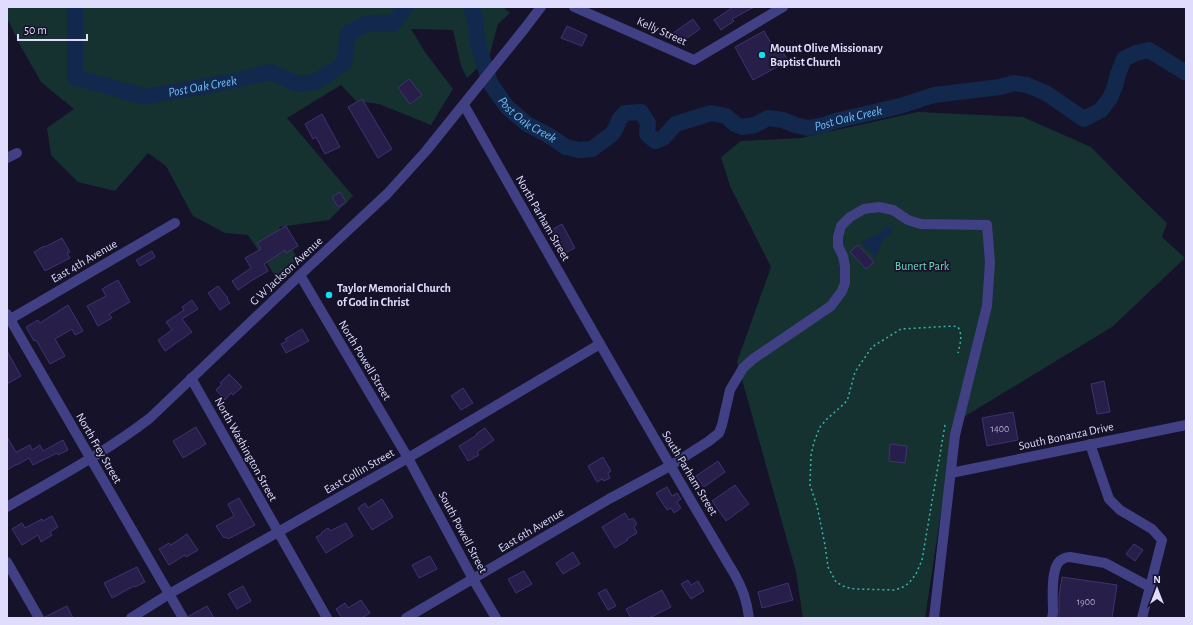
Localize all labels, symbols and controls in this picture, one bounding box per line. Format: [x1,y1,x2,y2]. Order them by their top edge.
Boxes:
street label: Kelly Street [635,15,689,48]
scale bar [18,16,87,42]
text: 50 m [24,24,47,36]
place label: Mount Olive Missionary Baptist Church [770,42,884,68]
marker: Mount Olive Missionary Baptist Church [757,50,767,60]
water label: Post Oak Creek [167,74,238,99]
water label: Post Oak Creek [495,94,559,145]
water label: Post Oak Creek [813,104,884,133]
street label: North Parham Street [514,173,572,263]
street label: G W Jackson Avenue [247,234,325,308]
street label: East 4th Avenue [49,237,119,285]
park label: Bunert Park [895,260,950,272]
place label: Taylor Memorial Church of God in Christ [337,282,451,308]
marker: Taylor Memorial Church of God in Christ [324,290,334,300]
street label: North Powell Street [336,318,394,402]
street label: North Washington Street [212,395,280,503]
street label: North Frey Street [73,411,124,486]
street label: South Bonanza Drive [1017,420,1115,452]
house number: 1400 [991,424,1009,434]
street label: South Parham Street [660,429,720,517]
street label: East Collin Street [322,446,396,496]
street label: South Powell Street [436,489,490,575]
street label: East 6th Avenue [496,506,566,554]
north arrow [1137,569,1177,609]
text: N [1153,574,1161,585]
house number: 1900 [1077,597,1095,607]

